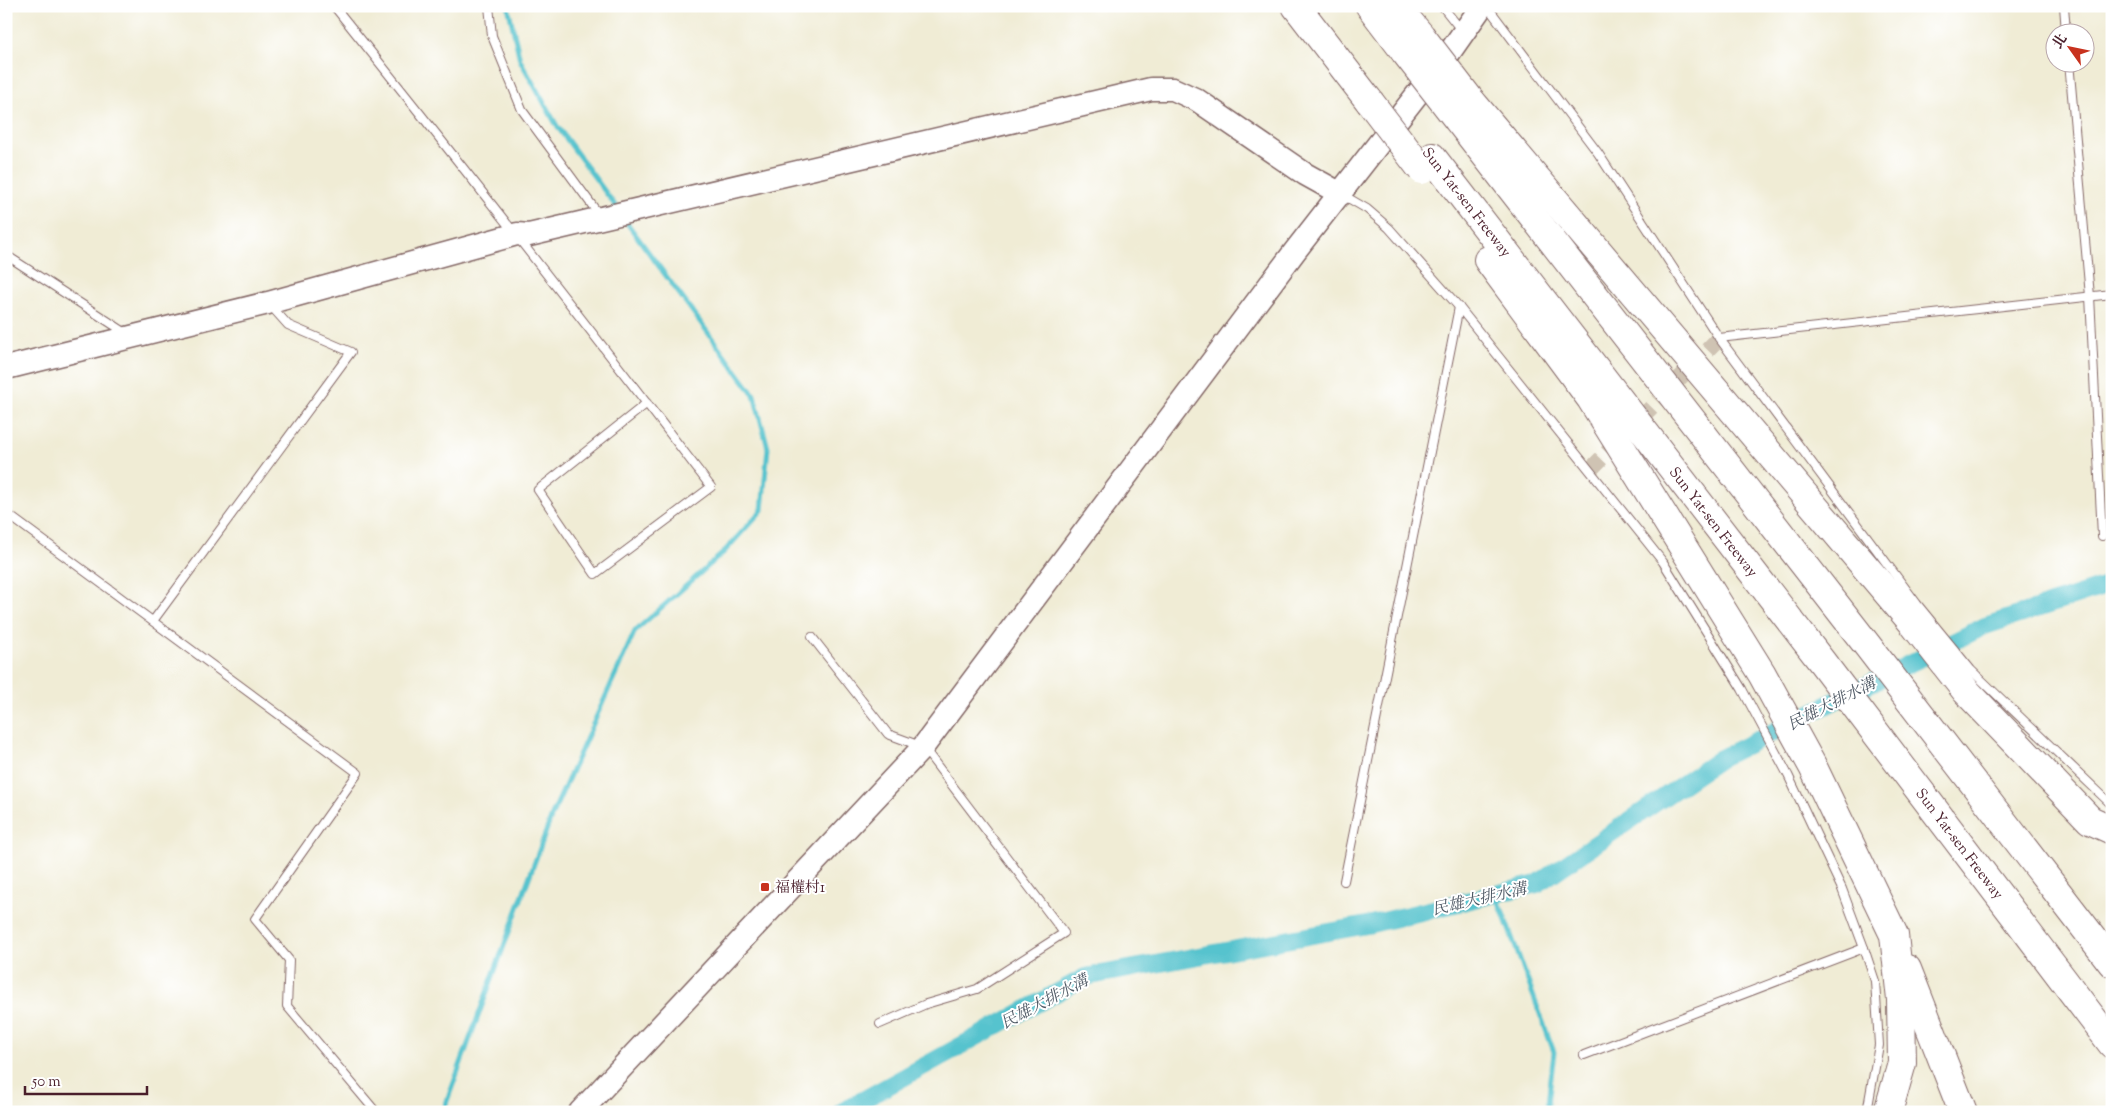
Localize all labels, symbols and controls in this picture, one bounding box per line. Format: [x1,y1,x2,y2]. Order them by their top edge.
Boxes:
north arrow [2046,22,2096,72]
text: 北 [2049,31,2073,53]
street label: Sun Yat-sen Freeway [1416,144,1516,263]
street label: Sun Yat-sen Freeway [1663,463,1762,583]
water label: 民雄大排水溝 [1784,672,1883,737]
street label: Sun Yat-sen Freeway [1910,785,2008,905]
place label: 福權村1 [775,878,825,899]
water label: 民雄大排水溝 [1430,878,1532,922]
marker: 福權村1 [759,881,771,893]
water label: 民雄大排水溝 [997,969,1096,1036]
scale bar [25,1063,148,1095]
text: 50 m [31,1072,61,1093]

